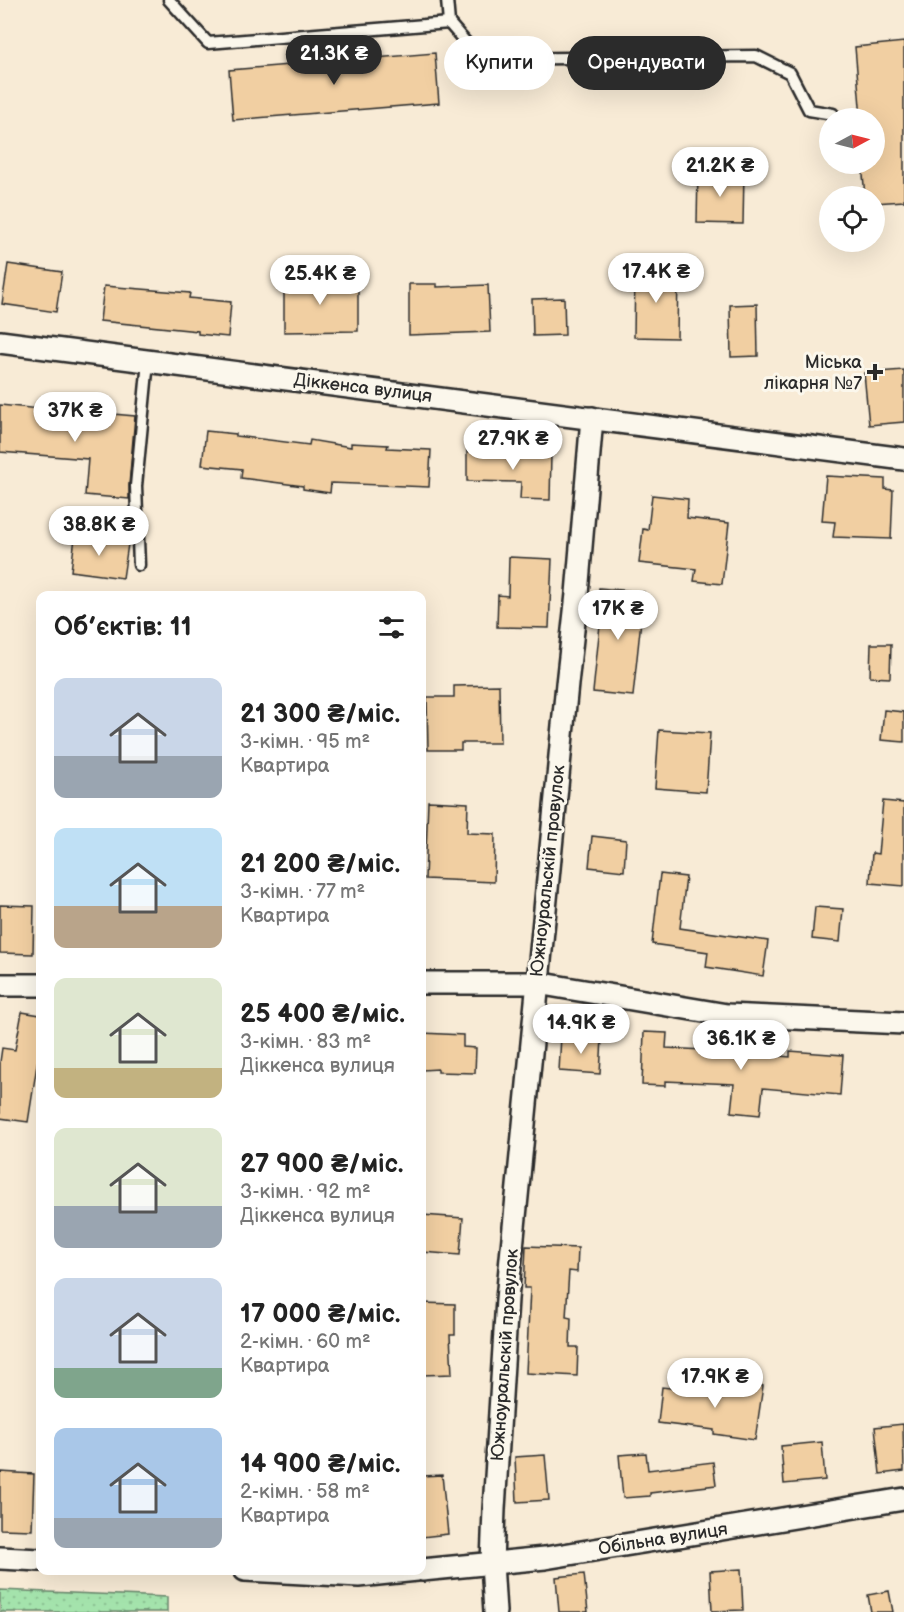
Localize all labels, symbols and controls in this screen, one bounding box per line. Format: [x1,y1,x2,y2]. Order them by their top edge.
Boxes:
pin: 21.3K ₴ [279,35,389,86]
chip: Купити [444,36,555,90]
chip: Орендувати [567,36,726,90]
text: 21.3K ₴ [300,42,368,66]
north arrow [819,108,885,174]
map controls [819,108,885,252]
pin: 21.2K ₴ [665,147,775,198]
text: 21.2K ₴ [686,154,754,178]
button: locate [819,186,885,252]
pin: 17.4K ₴ [601,253,711,304]
pin: 25.4K ₴ [265,255,375,306]
text: 17.4K ₴ [622,260,690,284]
text: 25.4K ₴ [284,262,356,286]
place label: Міська лікарня №7 [764,352,862,394]
marker: Міська лікарня №7 [866,363,884,381]
street label: Діккенса вулиця [293,369,433,407]
pin: 37K ₴ [33,392,117,443]
text: 37K ₴ [47,399,103,423]
pin: 27.9K ₴ [458,420,568,471]
text: 27.9K ₴ [478,427,548,451]
pin: 38.8K ₴ [44,506,154,557]
text: 38.8K ₴ [63,513,135,537]
pin: 17K ₴ [576,590,660,641]
text: 17K ₴ [592,597,644,621]
icon: filters [375,611,408,644]
text: Об’єктів: 11 [54,612,192,643]
text: 21 300 ₴/міс. [240,699,400,730]
icon: home [102,702,174,774]
text: 3-кімн. · 95 m² [240,730,370,754]
text: Квартира [240,754,330,778]
street label: Южноуральскій провулок [526,764,570,978]
text: 21 200 ₴/міс. [240,849,400,880]
icon: home [102,852,174,924]
text: 3-кімн. · 77 m² [240,880,365,904]
text: Квартира [240,904,330,928]
text: 25 400 ₴/міс. [240,999,405,1030]
icon: home [102,1002,174,1074]
pin: 14.9K ₴ [526,1004,636,1055]
text: 14.9K ₴ [547,1011,615,1035]
pin: 36.1K ₴ [686,1020,796,1071]
text: 36.1K ₴ [707,1027,775,1051]
text: 3-кімн. · 83 m² [240,1030,371,1054]
text: Діккенса вулиця [240,1054,395,1078]
text: 27 900 ₴/міс. [240,1149,404,1180]
icon: home [102,1152,174,1224]
text: 3-кімн. · 92 m² [240,1180,371,1204]
text: Діккенса вулиця [240,1204,395,1228]
street label: Южноуральскій провулок [487,1248,523,1462]
text: 17 000 ₴/міс. [240,1299,401,1330]
icon: home [102,1302,174,1374]
text: 2-кімн. · 60 m² [240,1330,371,1354]
text: Квартира [240,1354,330,1378]
pin: 17.9K ₴ [660,1358,770,1409]
text: 17.9K ₴ [681,1365,749,1389]
text: 14 900 ₴/міс. [240,1449,401,1480]
icon: home [102,1452,174,1524]
text: 2-кімн. · 58 m² [240,1480,370,1504]
text: Квартира [240,1504,330,1528]
street label: Обільна вулиця [597,1518,729,1560]

